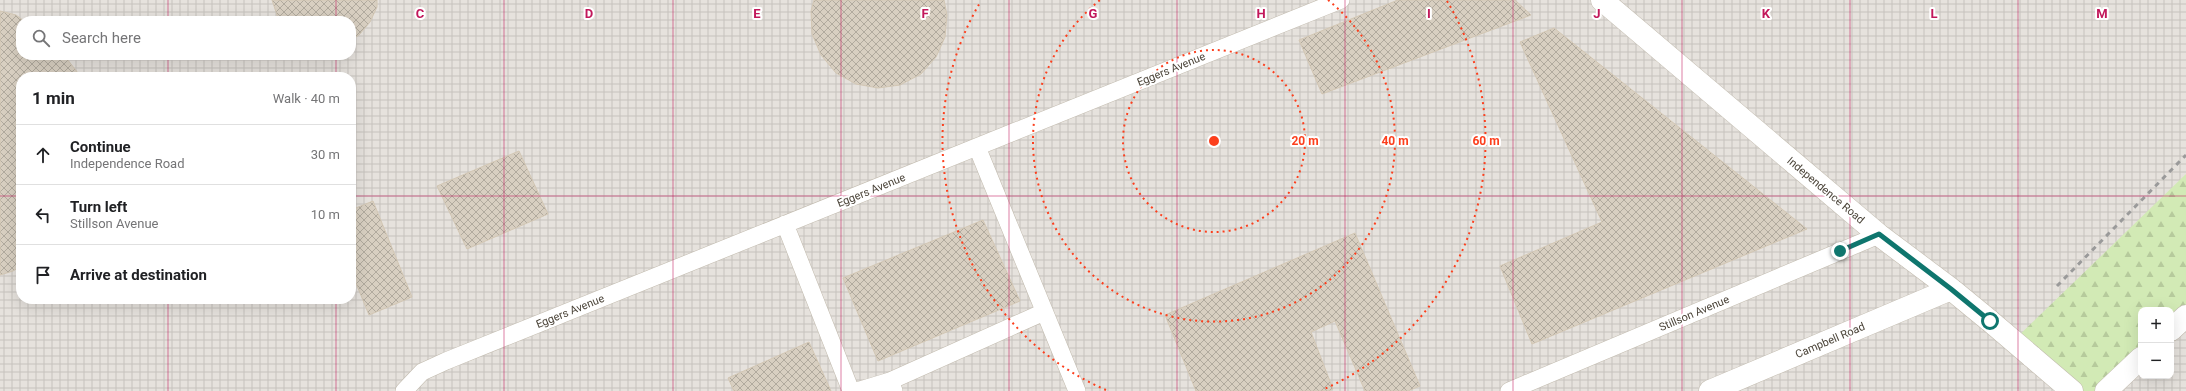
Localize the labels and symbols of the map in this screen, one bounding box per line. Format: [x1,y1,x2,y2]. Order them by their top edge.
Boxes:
text: C [416,6,425,21]
text: D [585,6,593,21]
text: E [753,6,761,21]
text: F [921,6,929,21]
text: G [1089,6,1098,21]
text: H [1256,6,1266,21]
text: I [1427,6,1431,21]
text: J [1593,6,1601,21]
text: K [1762,6,1771,21]
text: L [1930,6,1938,21]
text: M [2096,6,2108,21]
street label: Eggers Avenue [1135,50,1207,89]
centre of rings [1207,134,1221,148]
text: 20 m [1291,134,1319,148]
text: 40 m [1381,134,1409,148]
text: 60 m [1472,134,1500,148]
street label: Independence Road [1784,154,1867,226]
street label: Eggers Avenue [835,171,907,210]
route end [1831,242,1849,260]
street label: Eggers Avenue [534,292,606,331]
street label: Stillson Avenue [1657,293,1731,334]
route start [1981,312,1999,330]
street label: Campbell Road [1793,320,1867,361]

